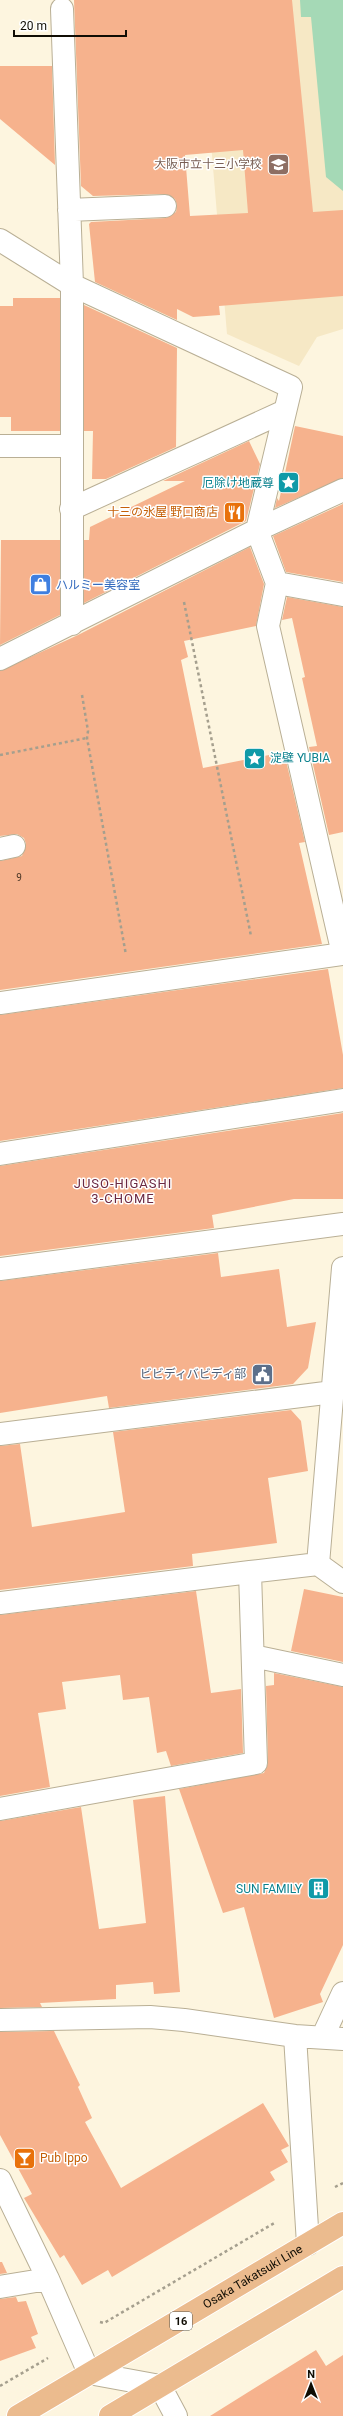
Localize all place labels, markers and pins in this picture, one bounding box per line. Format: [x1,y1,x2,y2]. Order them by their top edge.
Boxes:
school or university icon: 大阪市立十三小学校 [265,151,291,177]
place label: 大阪市立十三小学校 [154,157,262,171]
place icon: 厄除け地蔵尊 [276,470,302,496]
place label: 厄除け地蔵尊 [202,476,274,490]
restaurant icon: 十三の氷屋 野口商店 [221,499,247,525]
place label: 十三の氷屋 野口商店 [107,505,218,519]
shop icon: ハルミー美容室 [27,572,53,598]
place label: ハルミー美容室 [56,578,140,592]
place icon: 淀壁 YUBIA [242,745,268,771]
place label: 淀壁 YUBIA [270,751,330,765]
public building icon: ビビディバビディ部 [249,1361,275,1387]
place label: ビビディバビディ部 [140,1367,246,1381]
building icon: SUN FAMILY [305,1876,331,1902]
place label: SUN FAMILY [236,1882,303,1896]
bar icon: Pub Ippo [11,2145,37,2171]
place label: Pub Ippo [40,2151,88,2165]

